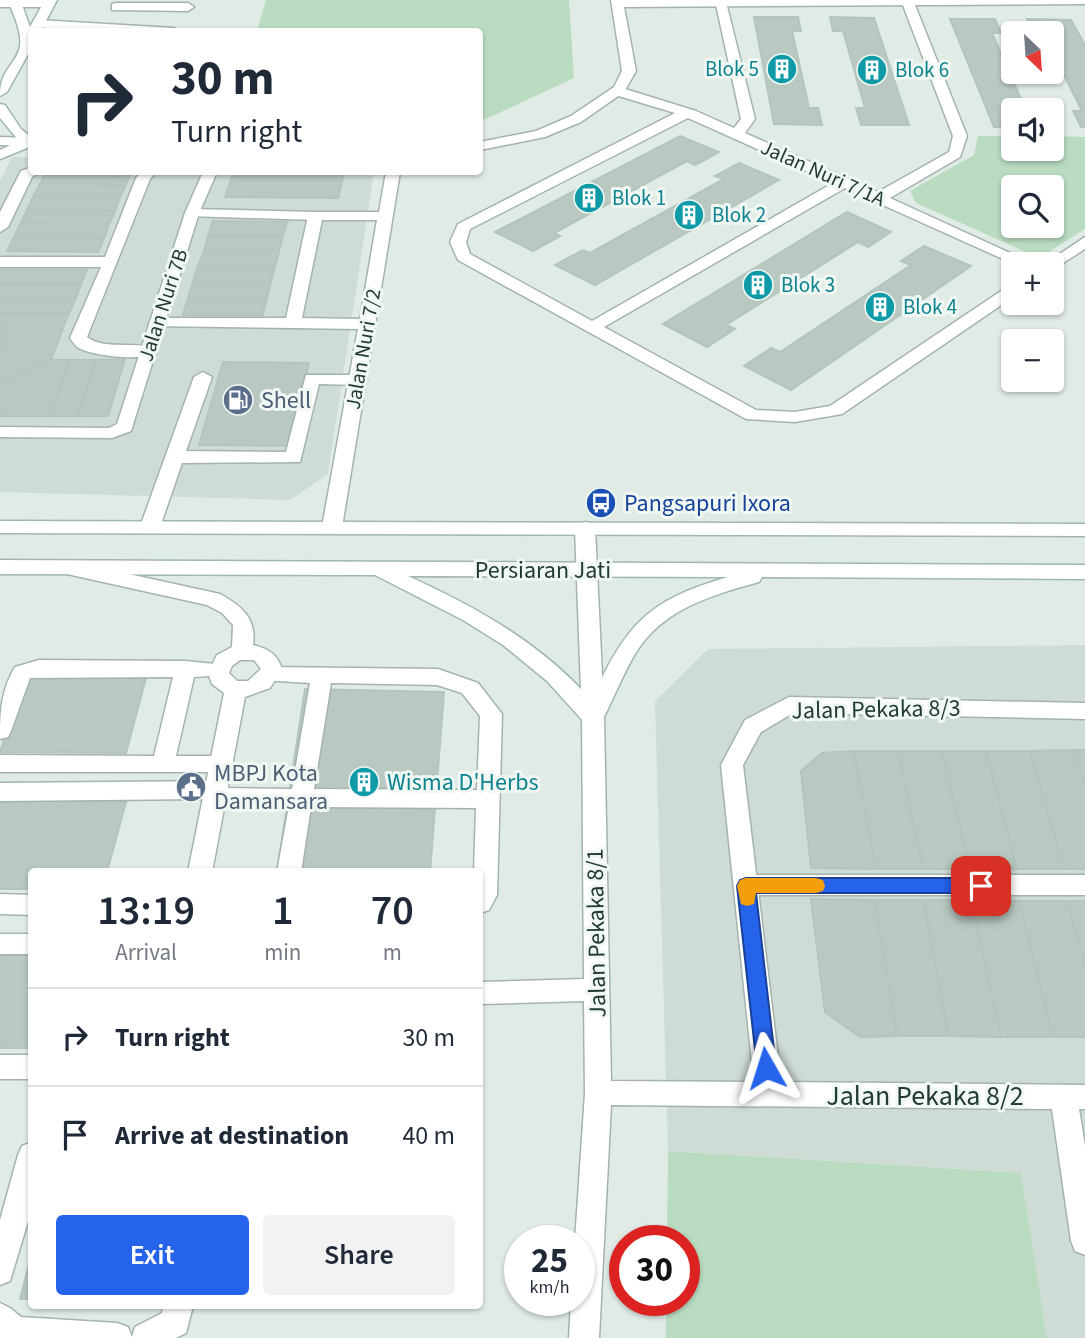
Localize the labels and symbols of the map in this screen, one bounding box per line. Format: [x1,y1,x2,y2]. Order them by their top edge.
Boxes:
north arrow [1001,21,1064,84]
building icon: Blok 5 [765,52,799,86]
building icon: Blok 6 [855,53,889,87]
place label: Blok 5 [705,54,759,84]
place label: Blok 6 [895,55,949,85]
street label: Jalan Nuri 7/1A [756,132,891,214]
building icon: Blok 1 [572,181,606,215]
place label: Blok 1 [612,183,666,213]
building icon: Blok 2 [672,198,706,232]
place label: Blok 2 [712,200,766,230]
street label: Jalan Nuri 7B [131,245,195,365]
building icon: Blok 3 [741,268,775,302]
place label: Blok 3 [781,270,835,300]
street label: Jalan Nuri 7/2 [338,286,388,412]
building icon: Blok 4 [863,290,897,324]
place label: Blok 4 [903,292,957,322]
fuel station icon: Shell [221,383,255,417]
place label: Shell [261,383,311,418]
bus stop icon: Pangsapuri Ixora [584,486,618,520]
place label: Pangsapuri Ixora [624,486,791,521]
street label: Persiaran Jati [475,553,611,588]
street label: Jalan Pekaka 8/3 [791,691,961,728]
place label: MBPJ Kota Damansara [214,756,328,819]
building icon: Wisma D'Herbs [347,765,381,799]
place label: Wisma D'Herbs [387,765,539,800]
public building icon: MBPJ Kota Damansara [174,770,208,804]
street label: Jalan Pekaka 8/1 [578,848,615,1018]
pin [951,856,1011,916]
position arrow [729,1031,803,1105]
street label: Jalan Pekaka 8/2 [826,1076,1024,1116]
speed limit sign: 30 [609,1225,700,1316]

